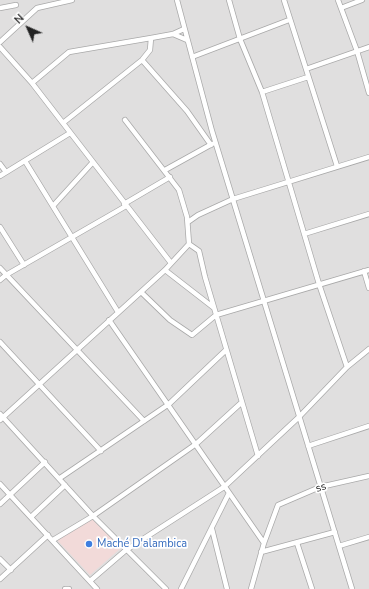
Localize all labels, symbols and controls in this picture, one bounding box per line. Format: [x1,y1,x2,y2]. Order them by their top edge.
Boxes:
north arrow [8,8,48,48]
text: N [11,11,27,27]
street label: ss [314,480,328,496]
place label: Maché D'alambica [97,537,187,551]
marker: Maché D'alambica [84,539,94,549]

